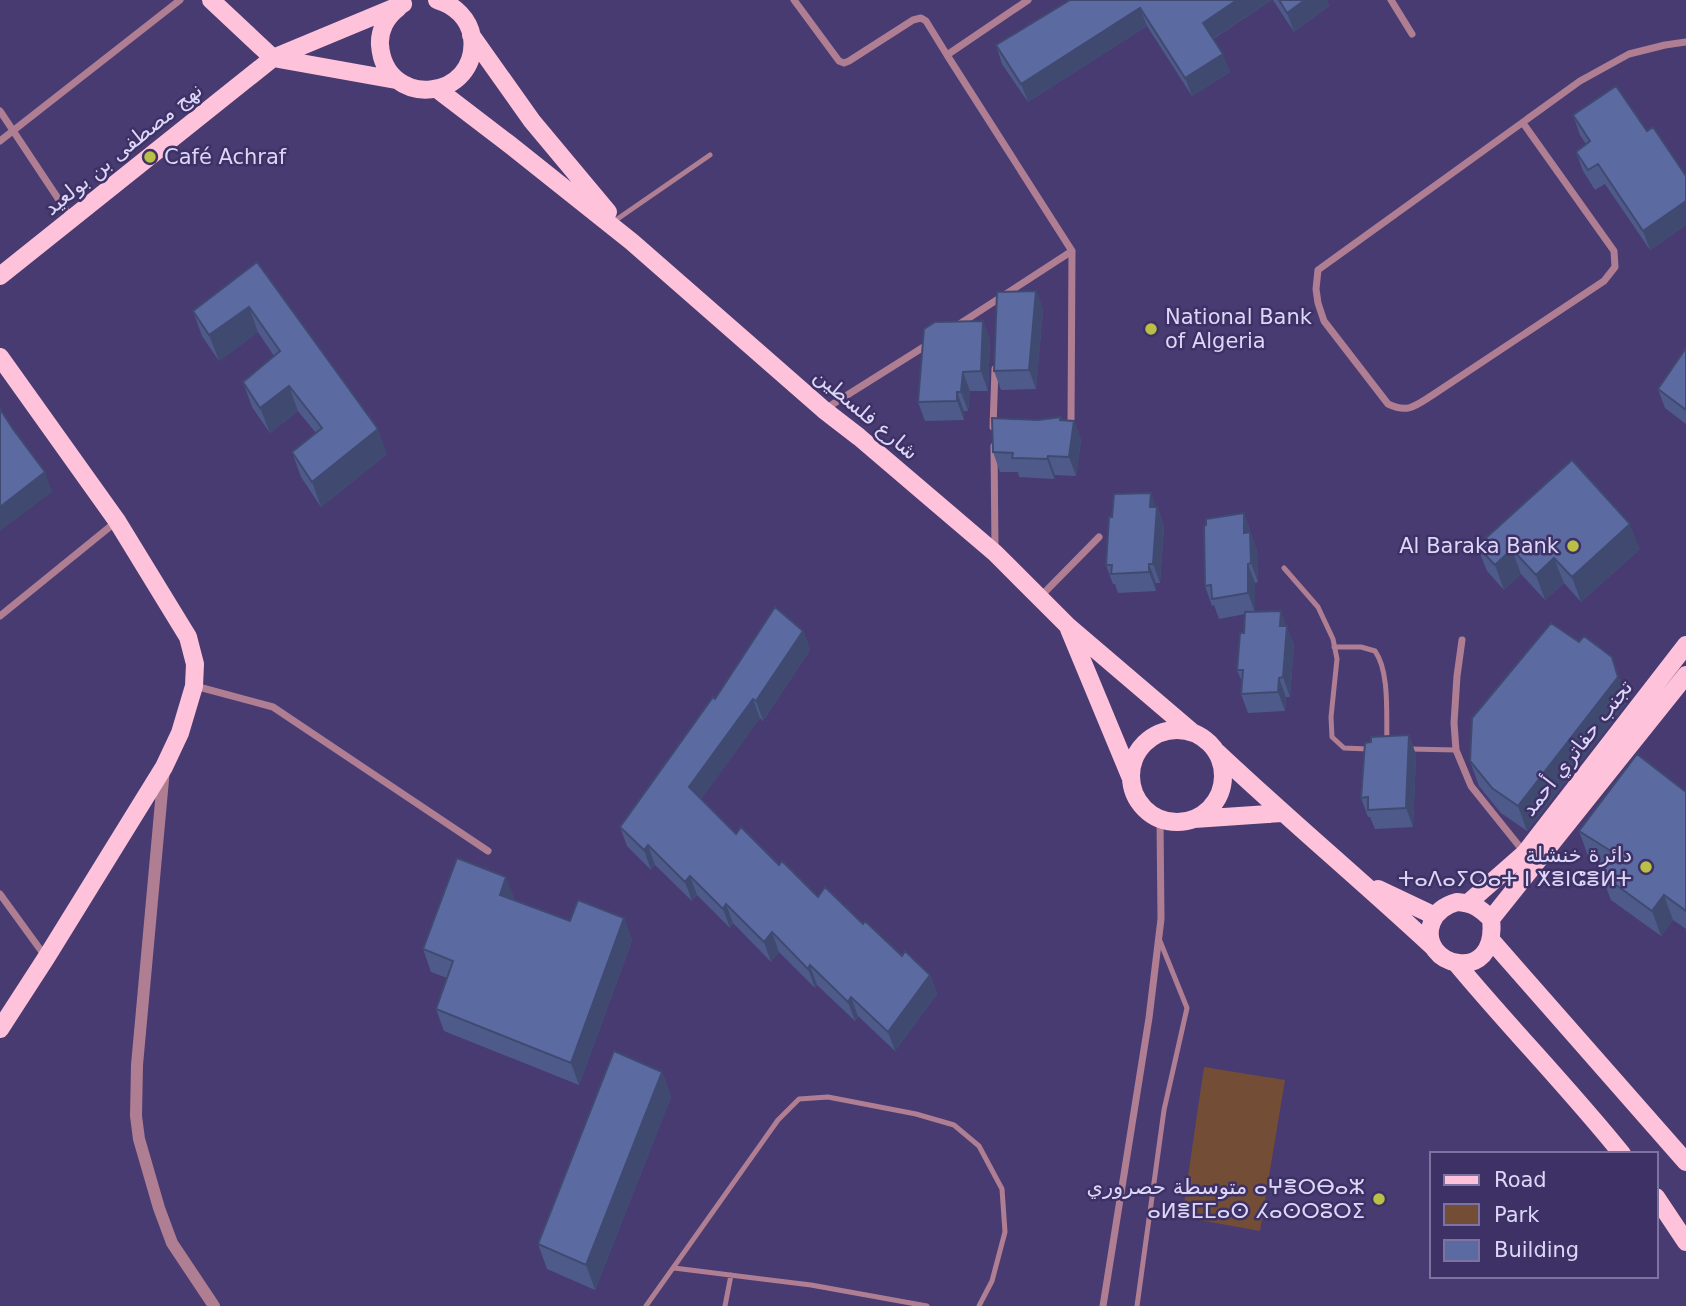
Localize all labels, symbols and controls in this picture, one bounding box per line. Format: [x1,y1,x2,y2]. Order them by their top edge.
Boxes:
street label: نهج مصطفى بن بولعيد [39,78,207,220]
place label: Café Achraf [164,145,287,169]
marker: Café Achraf [142,149,158,165]
place label: National Bank of Algeria [1165,305,1313,353]
marker: National Bank of Algeria [1143,321,1159,337]
street label: شارع فلسطين [809,363,923,465]
place label: Al Baraka Bank [1399,534,1560,558]
marker: Al Baraka Bank [1565,538,1581,554]
street label: تجنب حفاتري أحمد [1515,674,1638,821]
place label: دائرة خنشلة ⵜⴰⴷⴰⵢⵔⴰⵜ ⵏ ⵅⴻⵏⵛⴻⵍⵜ [1398,843,1632,891]
marker: دائرة خنشلة ⵜⴰⴷⴰⵢⵔⴰⵜ ⵏ ⵅⴻⵏⵛⴻⵍⵜ [1638,859,1654,875]
legend [1430,1152,1658,1278]
text: Road [1494,1168,1547,1192]
place label: متوسطة حصروري ⴰⵖⴻⵔⴱⴰⵣ ⴰⵍⴻⵎⵎⴰⵙ ⵃⴰⵙⵔⵓⵔⵉ [1087,1175,1365,1223]
marker: متوسطة حصروري ⴰⵖⴻⵔⴱⴰⵣ ⴰⵍⴻⵎⵎⴰⵙ ⵃⴰⵙⵔⵓⵔⵉ [1371,1191,1387,1207]
text: Park [1494,1203,1540,1227]
text: Building [1494,1238,1579,1262]

